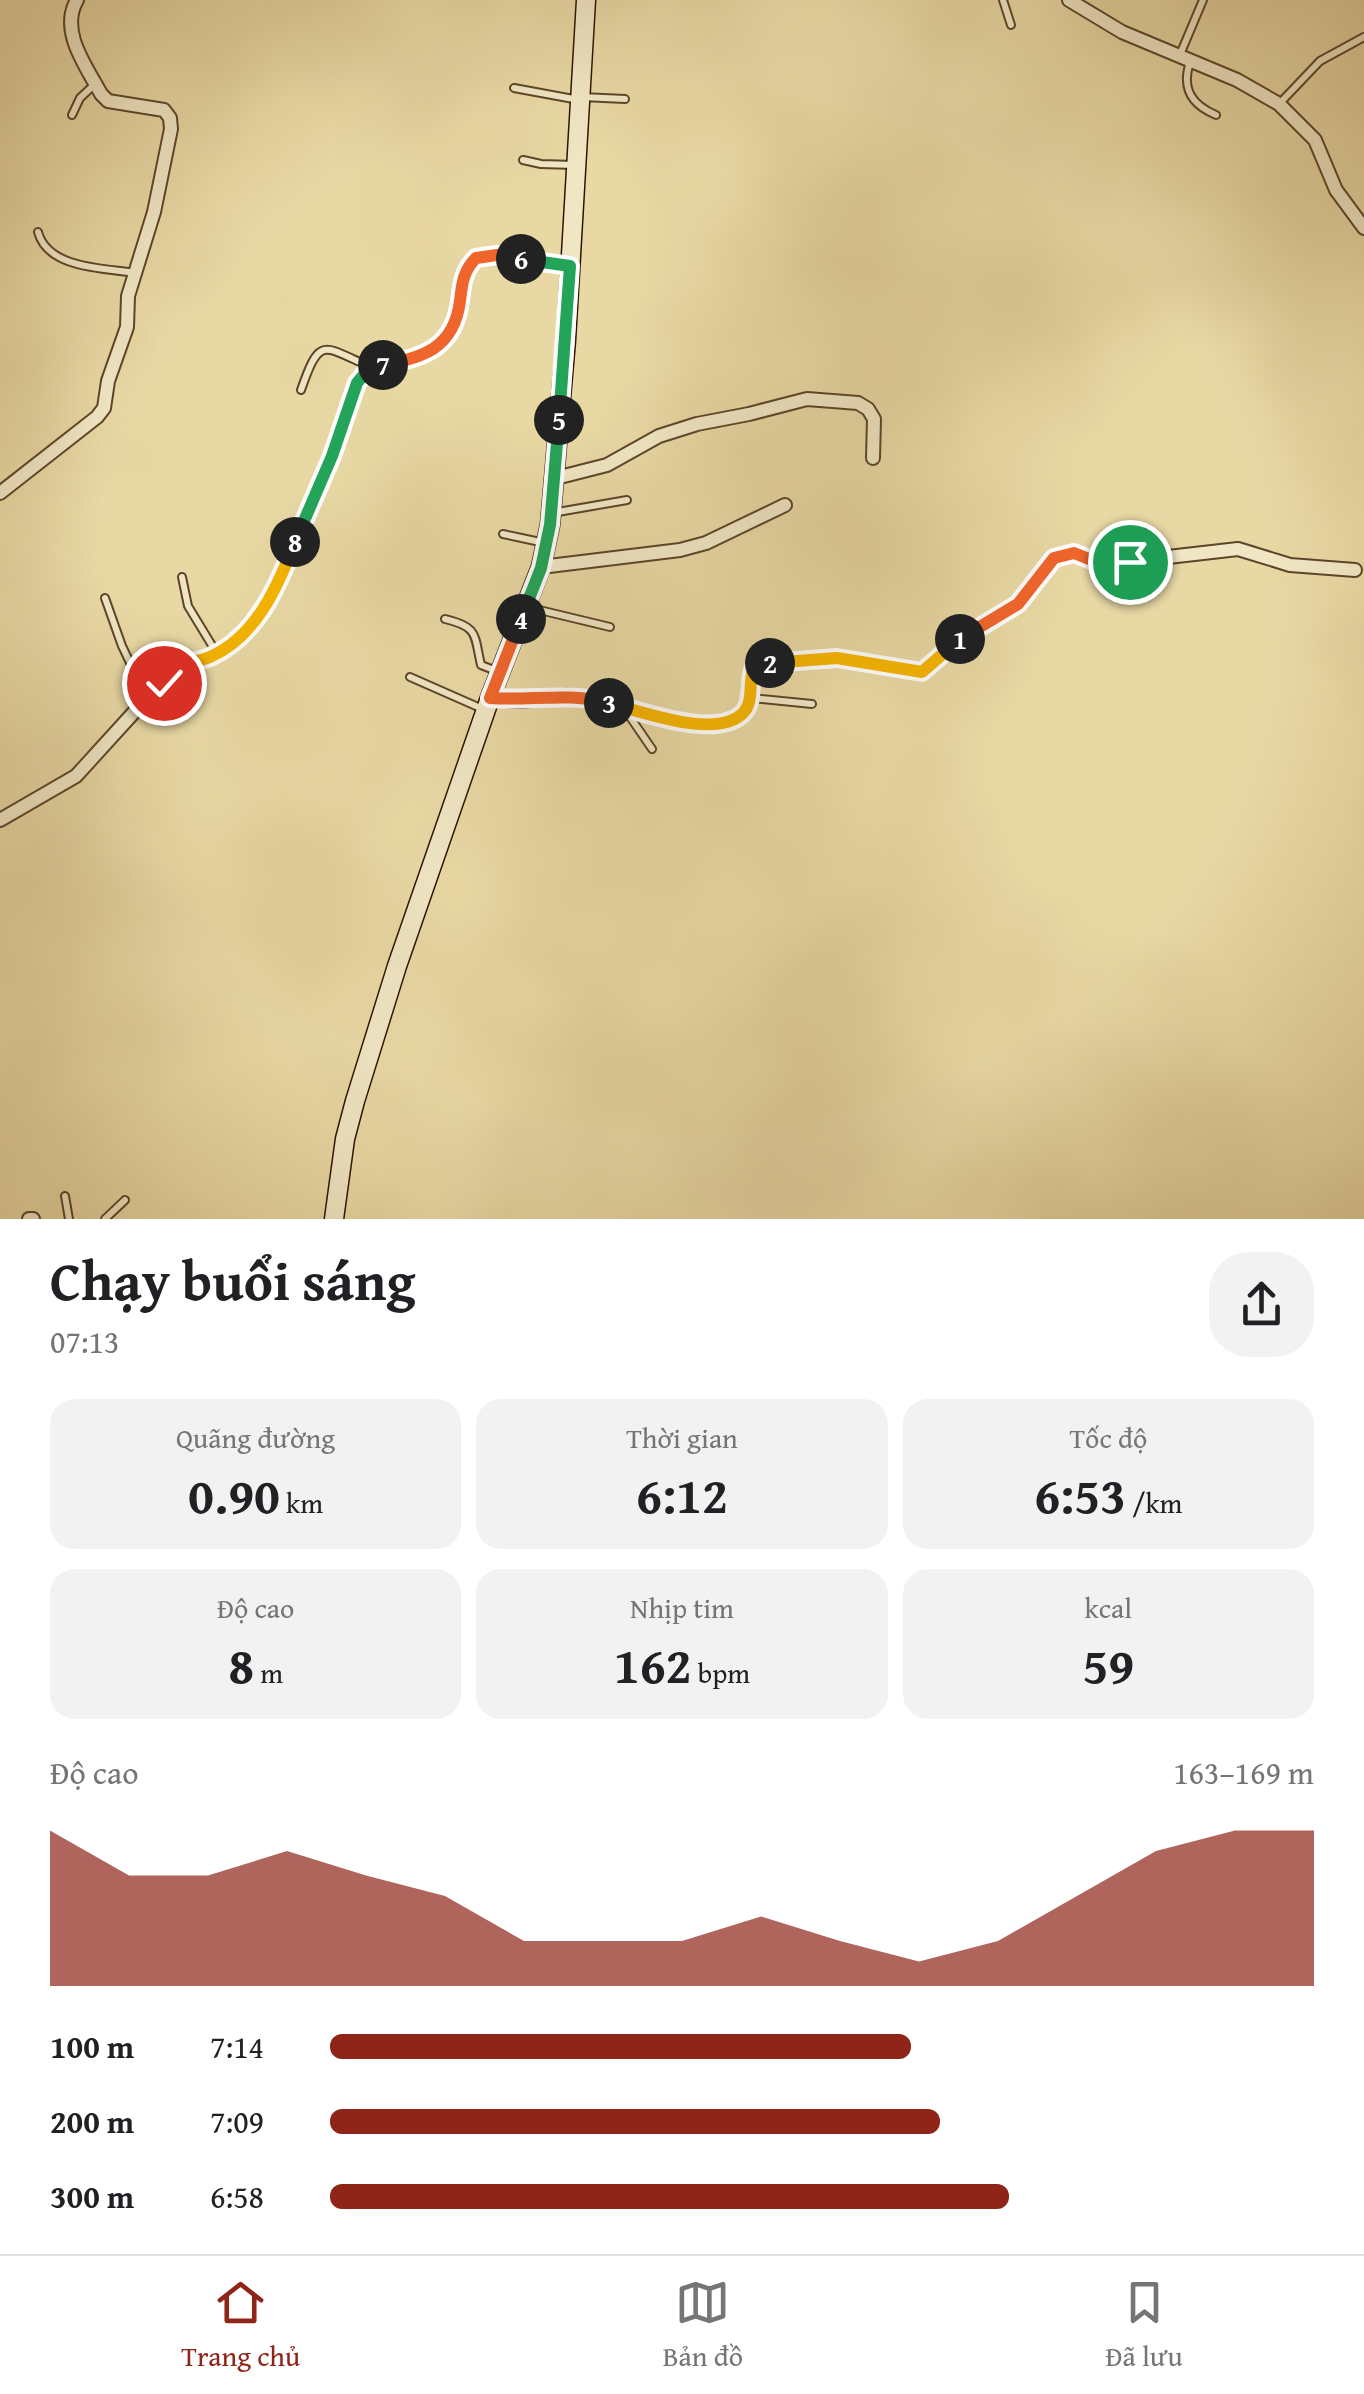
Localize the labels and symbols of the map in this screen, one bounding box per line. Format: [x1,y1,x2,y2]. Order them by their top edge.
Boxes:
pin: 6 [496,234,546,284]
pin: 7 [358,340,408,390]
pin: 5 [534,395,584,445]
pin: 8 [270,517,320,567]
pin [1088,520,1173,605]
pin: 4 [496,594,546,644]
pin: 1 [935,614,985,664]
pin: 2 [745,638,795,688]
pin [122,641,207,726]
pin: 3 [584,678,634,728]

